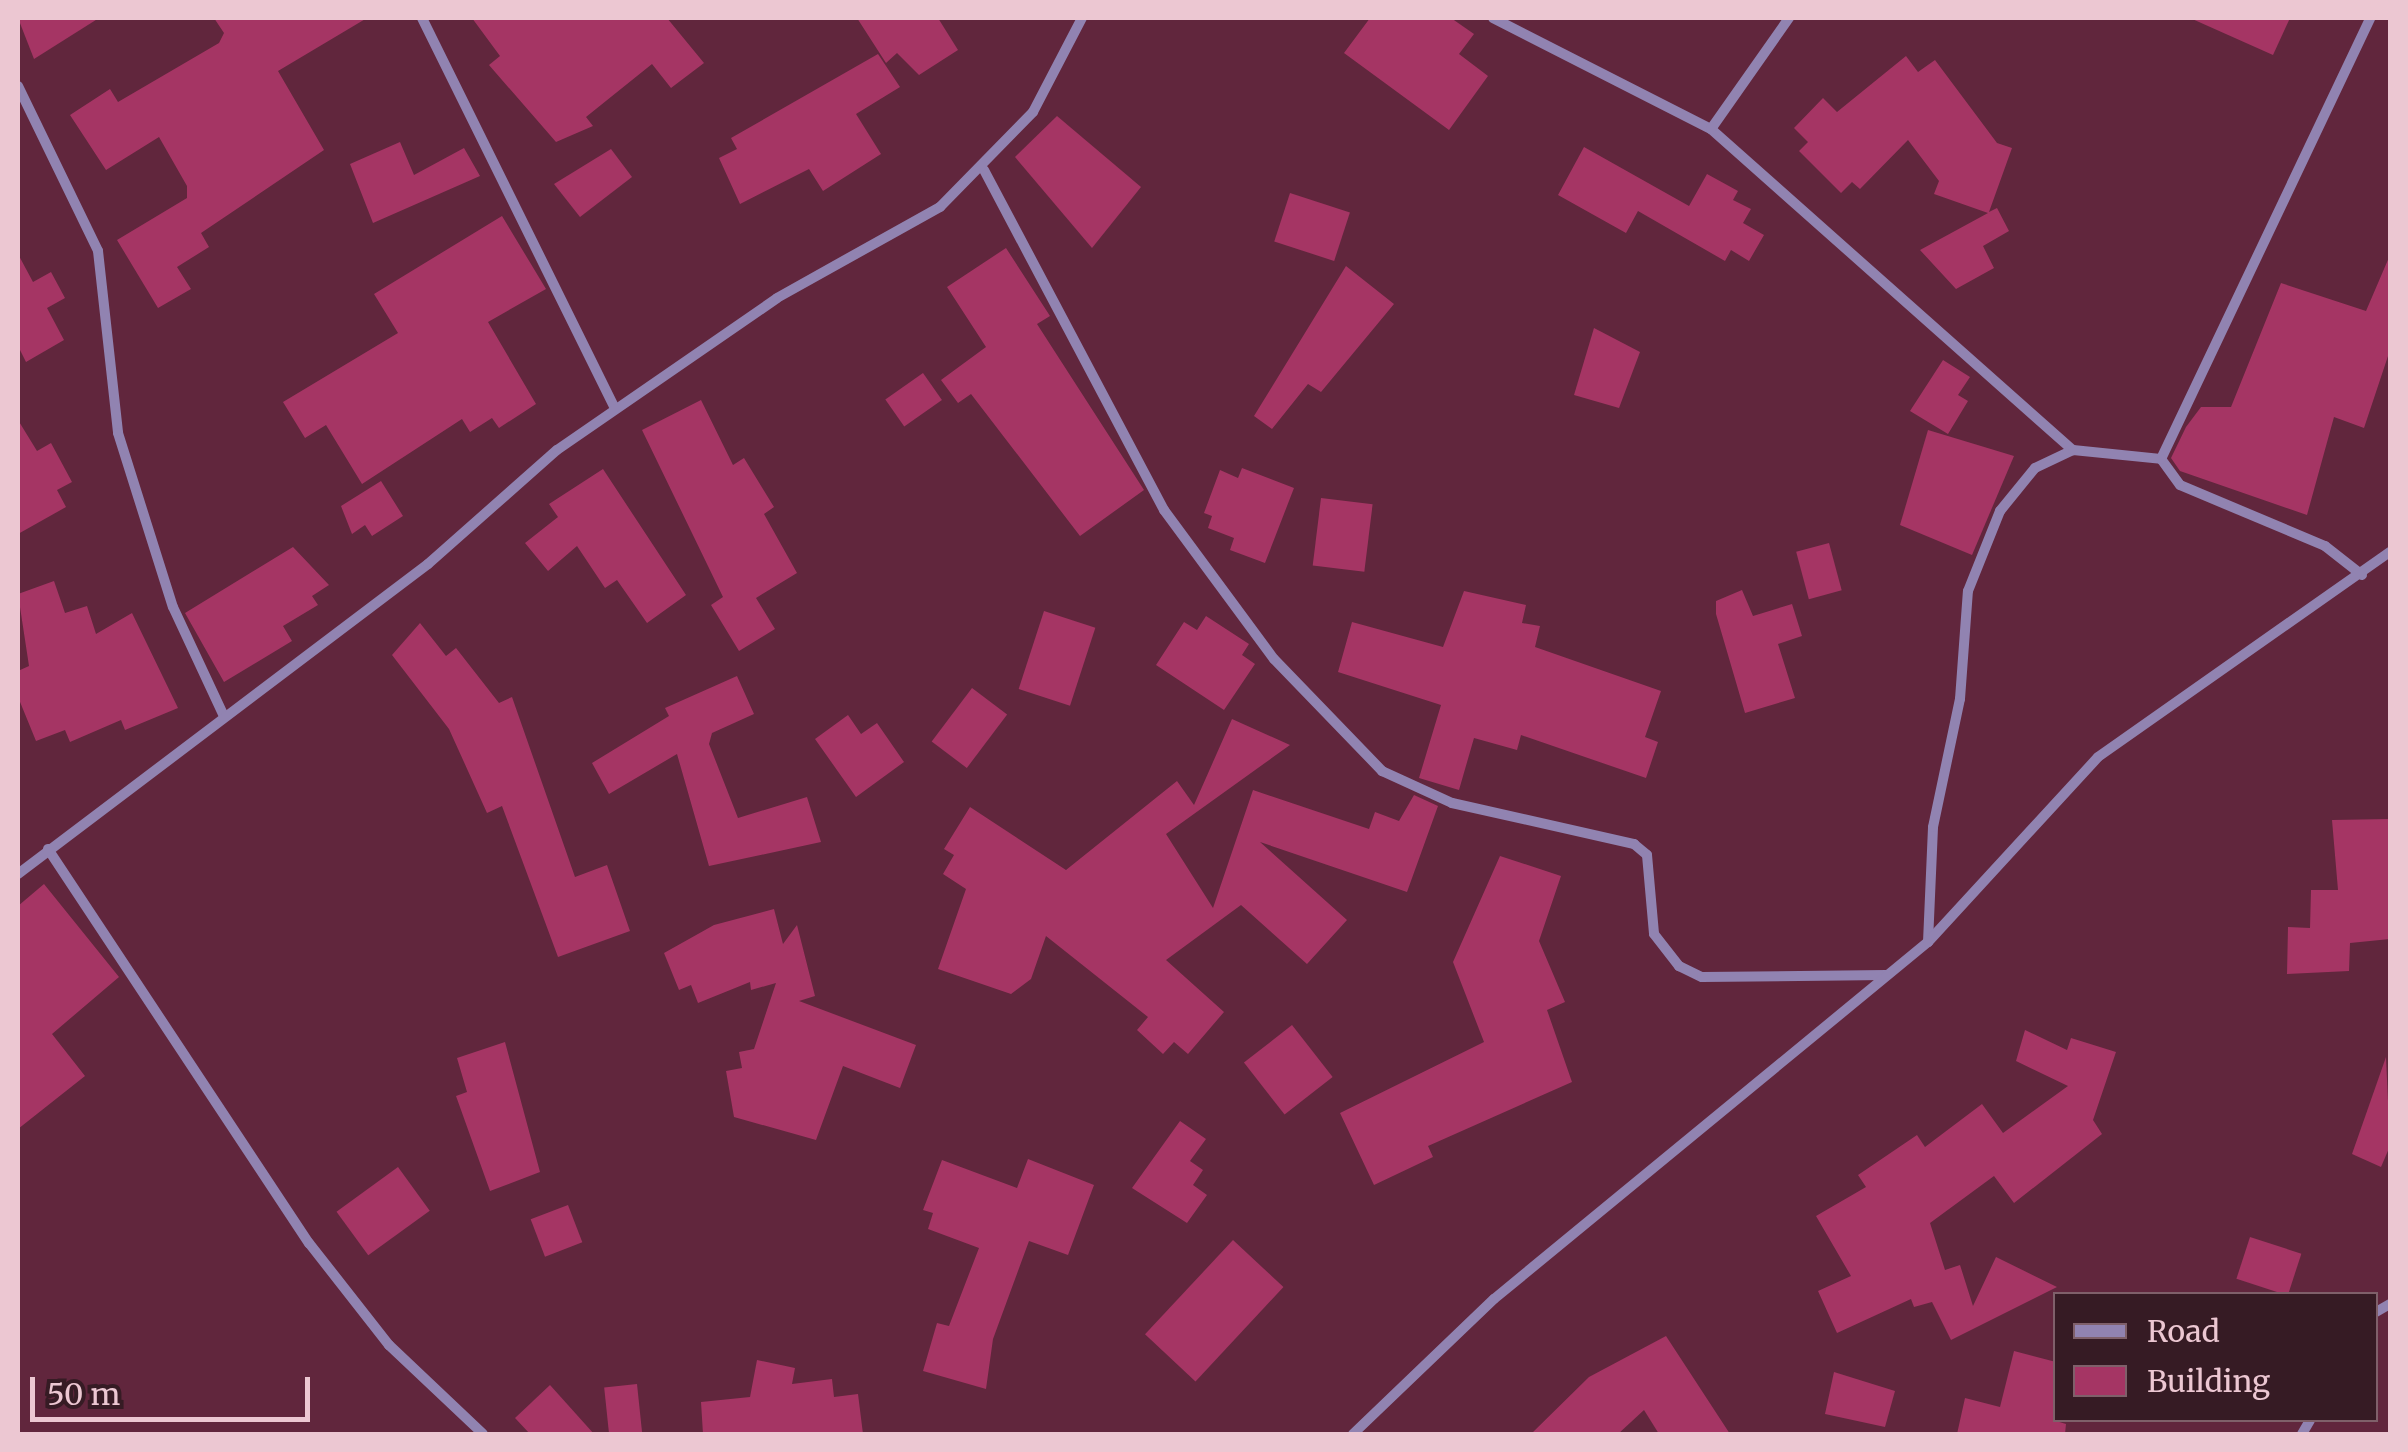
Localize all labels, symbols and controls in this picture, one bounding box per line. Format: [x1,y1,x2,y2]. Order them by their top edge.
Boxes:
legend [2053,1292,2378,1422]
text: Road [2147,1312,2220,1350]
scale bar [35,1357,315,1419]
text: Building [2147,1362,2270,1400]
text: 50 m [47,1375,120,1413]

